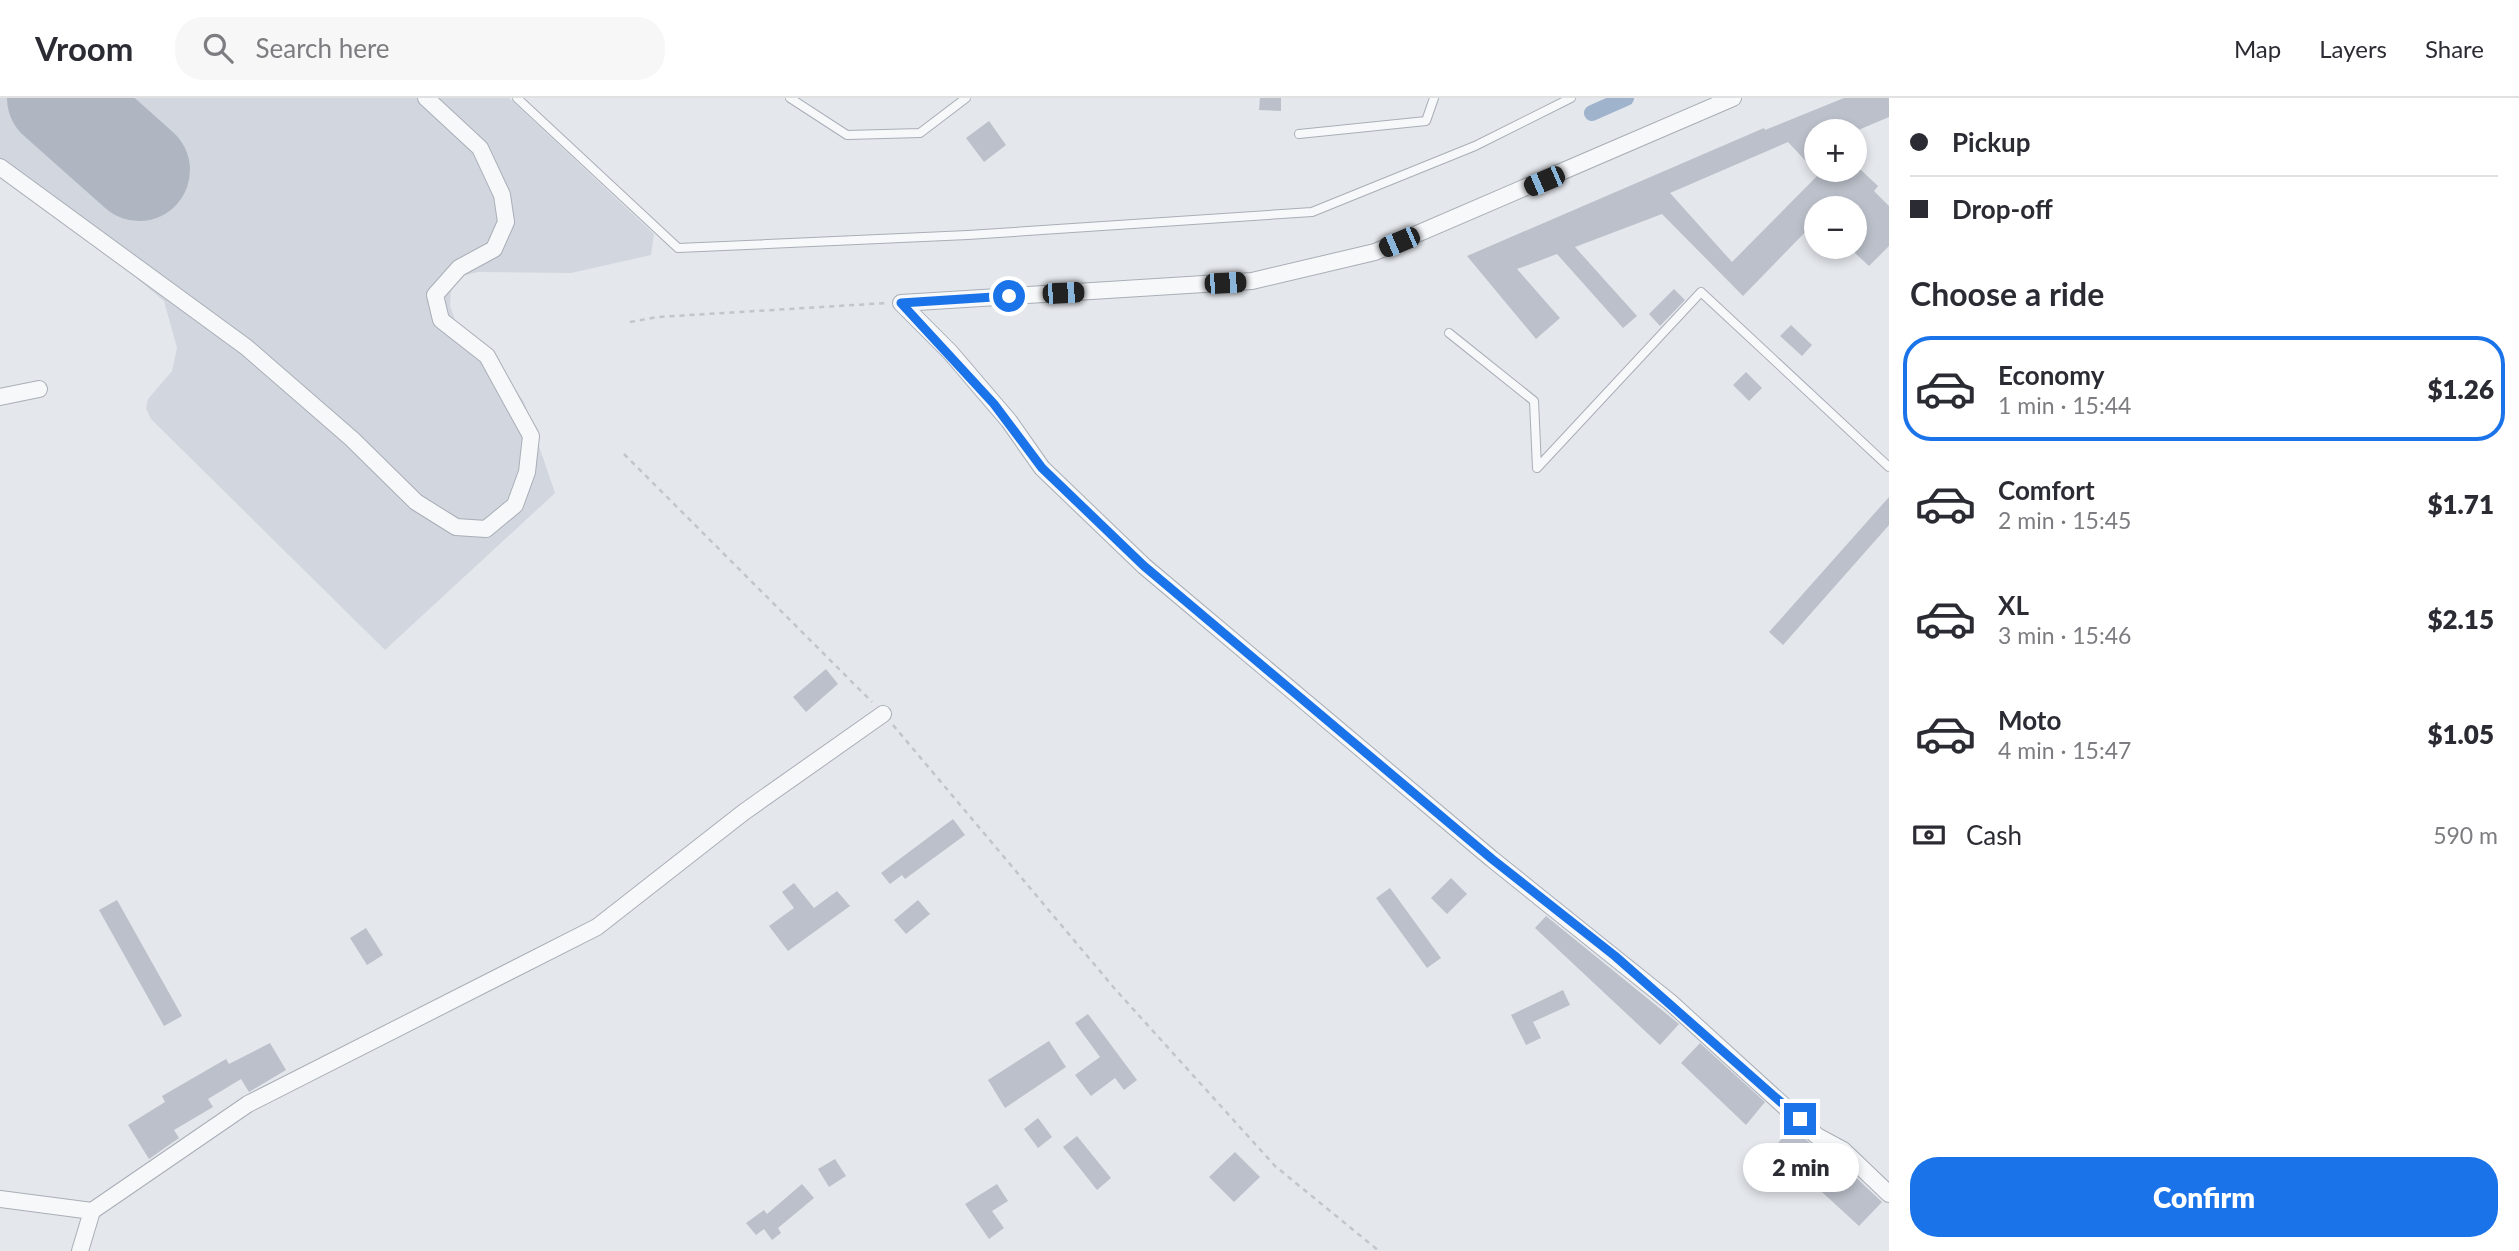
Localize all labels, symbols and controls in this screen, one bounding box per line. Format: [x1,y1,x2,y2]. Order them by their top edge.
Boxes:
search box [175,17,665,80]
text: Vroom [35,28,133,68]
icon: search [199,29,237,67]
text: Search here [255,32,390,64]
text: Map [2234,34,2281,63]
text: Layers [2319,34,2387,63]
text: Share [2425,34,2484,63]
map controls [1804,119,1867,259]
button: + [1804,119,1867,182]
text: Pickup [1952,126,2031,158]
car [1521,163,1568,199]
text: Drop-off [1952,193,2053,225]
button: − [1804,196,1867,259]
car [1376,224,1423,260]
car [1204,271,1247,295]
text: Choose a ride [1910,274,2104,313]
route start [993,280,1025,312]
car [1042,281,1085,305]
icon: car [1914,357,1977,420]
text: Economy [1998,359,2104,391]
text: $1.26 [2427,373,2494,405]
text: 1 min · 15:44 [1998,391,2131,419]
icon: car [1914,472,1977,535]
text: Comfort [1998,474,2095,506]
text: $1.71 [2427,488,2494,520]
text: 2 min · 15:45 [1998,506,2131,534]
icon: car [1914,587,1977,650]
text: XL [1998,589,2029,621]
text: $2.15 [2427,603,2494,635]
text: 3 min · 15:46 [1998,621,2131,649]
icon: car [1914,702,1977,765]
text: Moto [1998,704,2061,736]
text: $1.05 [2427,718,2494,750]
text: 4 min · 15:47 [1998,736,2131,764]
icon: cash [1910,816,1948,854]
text: Cash [1966,819,2022,851]
text: 590 m [2433,821,2498,849]
route end [1784,1103,1816,1135]
callout: 2 min [1742,1144,1858,1192]
text: 2 min [1772,1153,1830,1181]
button: Confirm [1910,1157,2498,1237]

